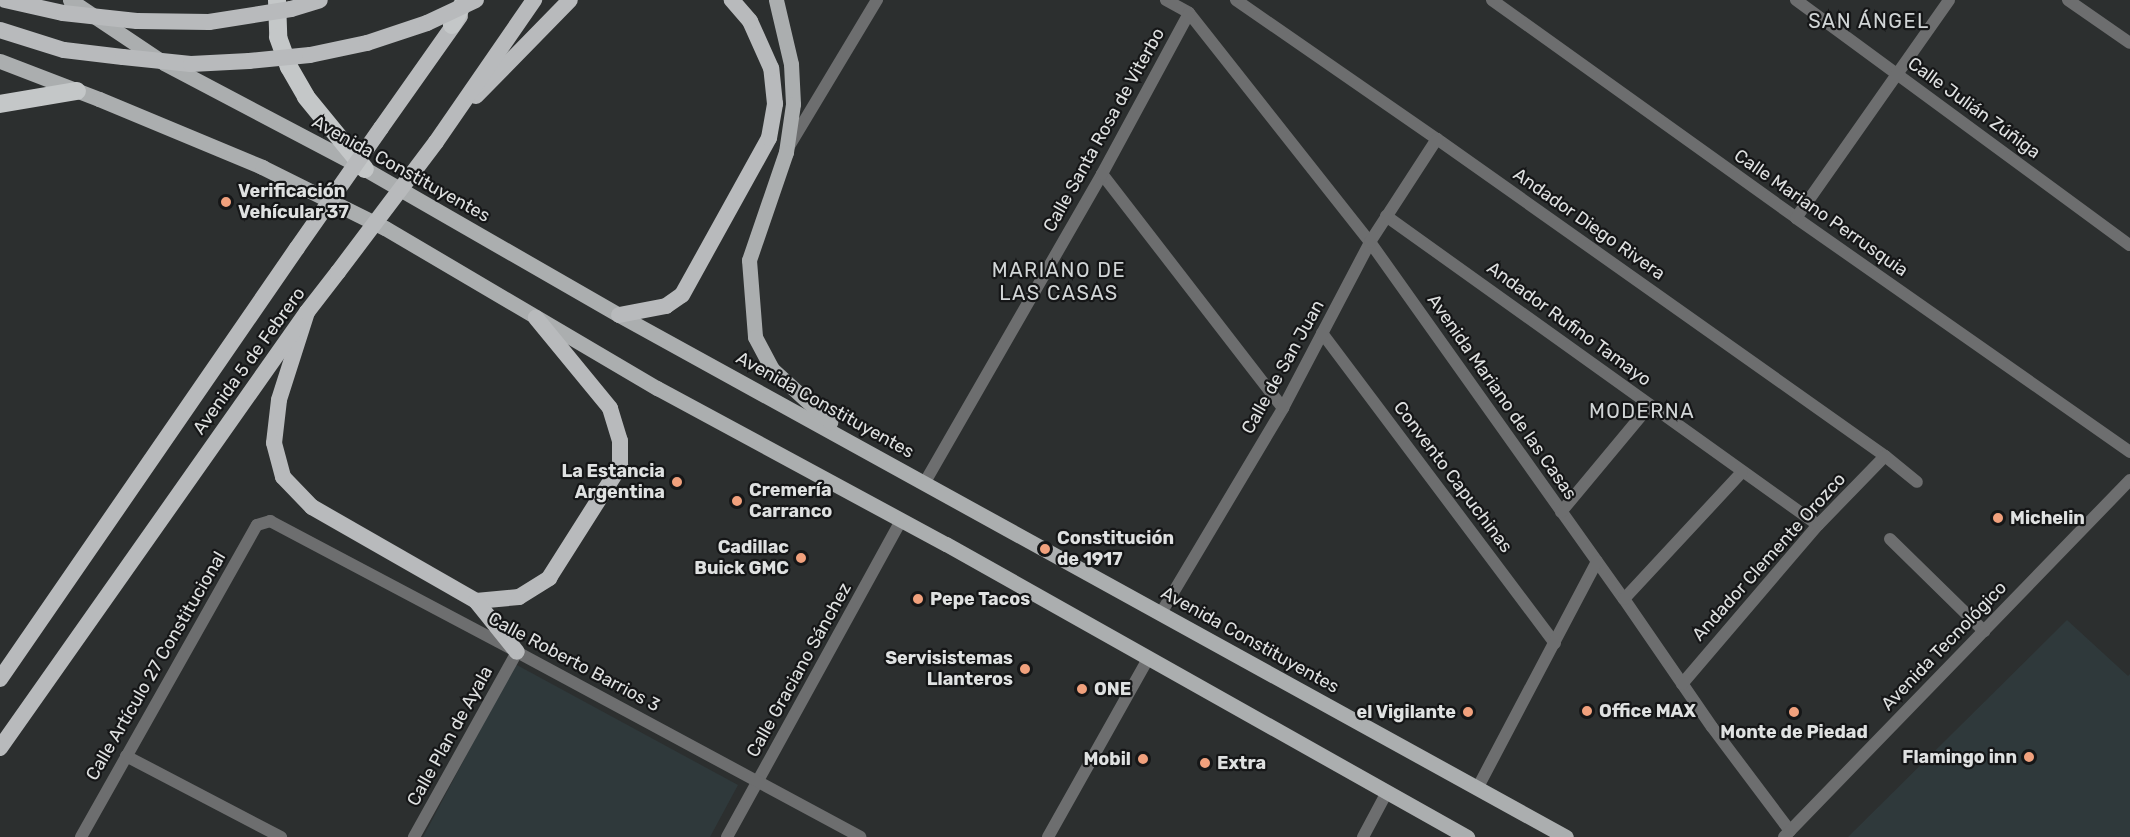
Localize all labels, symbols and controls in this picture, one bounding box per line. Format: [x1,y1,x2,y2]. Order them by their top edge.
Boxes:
district label: SAN ÁNGEL [1808,9,1930,33]
street label: Calle Santa Rosa de Viterbo [1039,24,1169,236]
street label: Calle Julián Zúñiga [1903,53,2045,163]
street label: Avenida Constituyentes [308,111,494,227]
street label: Calle Mariano Perrusquia [1730,145,1912,281]
street label: Andador Diego Rivera [1509,163,1669,285]
place label: Verificación Vehícular 37 [238,181,349,224]
marker: Verificación Vehícular 37 [219,195,233,209]
street label: Andador Rufino Tamayo [1482,257,1656,391]
district label: MARIANO DE LAS CASAS [992,259,1126,306]
street label: Avenida 5 de Febrero [188,283,310,439]
street label: Avenida Mariano de las Casas [1423,290,1581,504]
street label: Calle de San Juan [1237,296,1329,438]
street label: Avenida Constituyentes [732,347,918,463]
street label: Convento Capuchinas [1389,397,1517,557]
district label: MODERNA [1589,399,1695,423]
place label: La Estancia Argentina [561,461,665,504]
street label: Andador Clemente Orozco [1688,468,1850,646]
marker: La Estancia Argentina [670,475,684,489]
place label: Cremería Carranco [749,480,832,522]
marker: Cremería Carranco [730,494,744,508]
place label: Michelin [2010,507,2085,529]
marker: Michelin [1991,511,2005,525]
place label: Constitución de 1917 [1057,528,1174,570]
place label: Cadillac Buick GMC [694,537,789,580]
marker: Constitución de 1917 [1038,542,1052,556]
street label: Calle Artículo 27 Constitucional [81,548,231,784]
marker: Cadillac Buick GMC [794,551,808,565]
street label: Avenida Tecnológico [1877,577,2011,715]
street label: Calle Graciano Sánchez [742,579,856,761]
street label: Avenida Constituyentes [1157,582,1343,698]
place label: Pepe Tacos [930,588,1031,610]
marker: Pepe Tacos [911,592,925,606]
street label: Calle Roberto Barrios 3 [484,608,664,716]
place label: Servisistemas Llanteros [885,648,1013,690]
street label: Calle Plan de Ayala [403,662,497,810]
marker: Servisistemas Llanteros [1018,662,1032,676]
place label: ONE [1094,678,1131,700]
marker: ONE [1075,682,1089,696]
place label: Office MAX [1599,700,1696,722]
place label: el Vigilante [1356,701,1456,723]
marker: Office MAX [1580,704,1594,718]
marker: el Vigilante [1461,705,1475,719]
marker: Monte de Piedad [1787,705,1801,719]
place label: Monte de Piedad [1720,721,1868,743]
place label: Flamingo inn [1902,746,2017,768]
place label: Mobil [1083,748,1131,770]
marker: Flamingo inn [2022,750,2036,764]
marker: Mobil [1136,752,1150,766]
place label: Extra [1217,752,1266,774]
marker: Extra [1198,756,1212,770]

